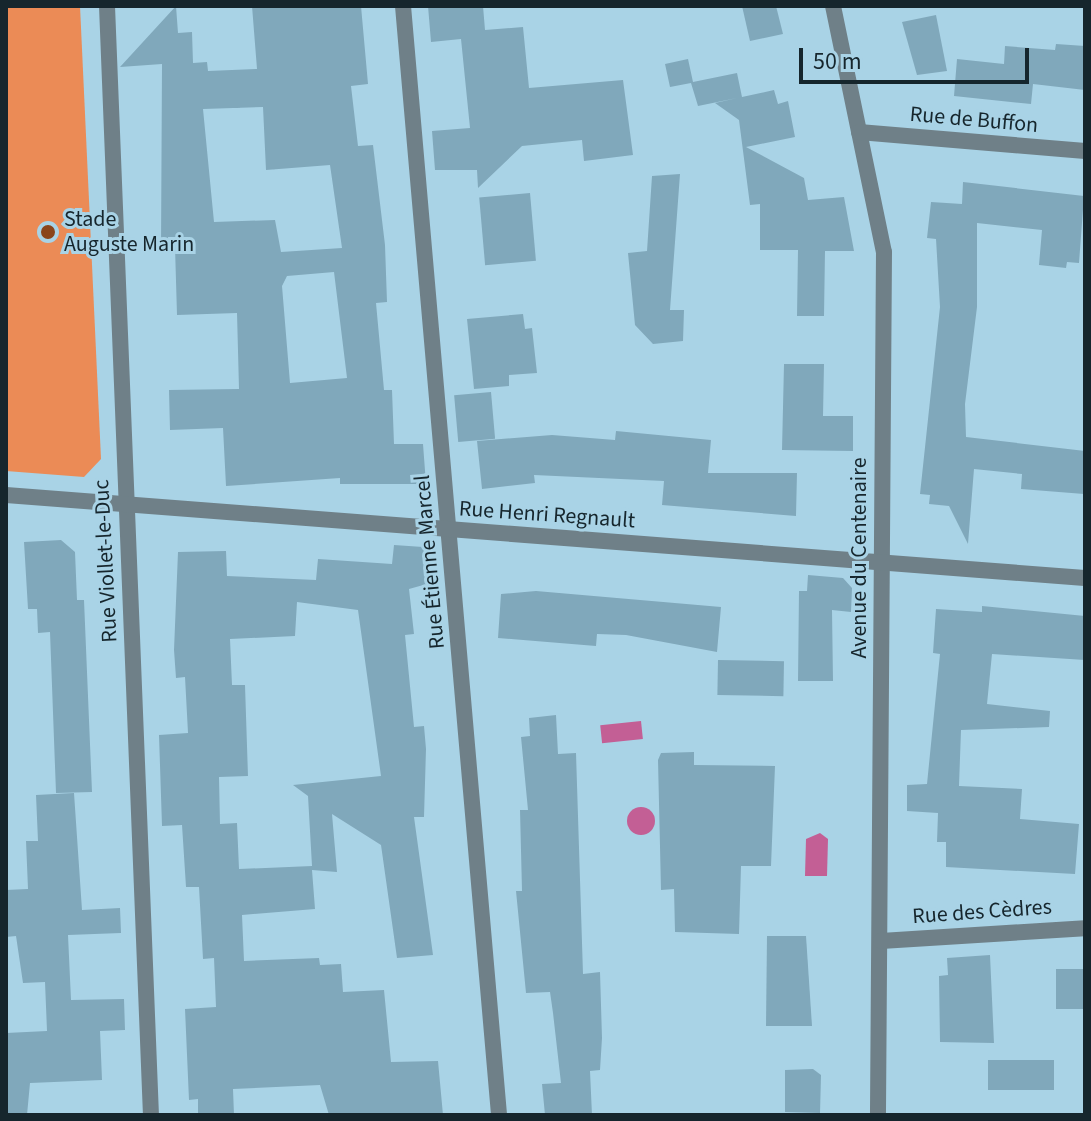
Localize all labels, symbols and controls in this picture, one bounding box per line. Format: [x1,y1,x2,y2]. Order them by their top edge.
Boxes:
scale bar [803,32,1033,82]
text: 50 m [813,44,862,79]
street label: Rue de Buffon [909,101,1039,139]
place label: Stade Auguste Marin [64,206,194,258]
marker: Stade Auguste Marin [39,223,57,241]
street label: Avenue du Centenaire [847,457,873,659]
street label: Rue Étienne Marcel [409,474,451,650]
street label: Rue Viollet-le-Duc [89,479,123,643]
street label: Rue Henri Regnault [458,496,636,534]
street label: Rue des Cèdres [911,894,1053,930]

